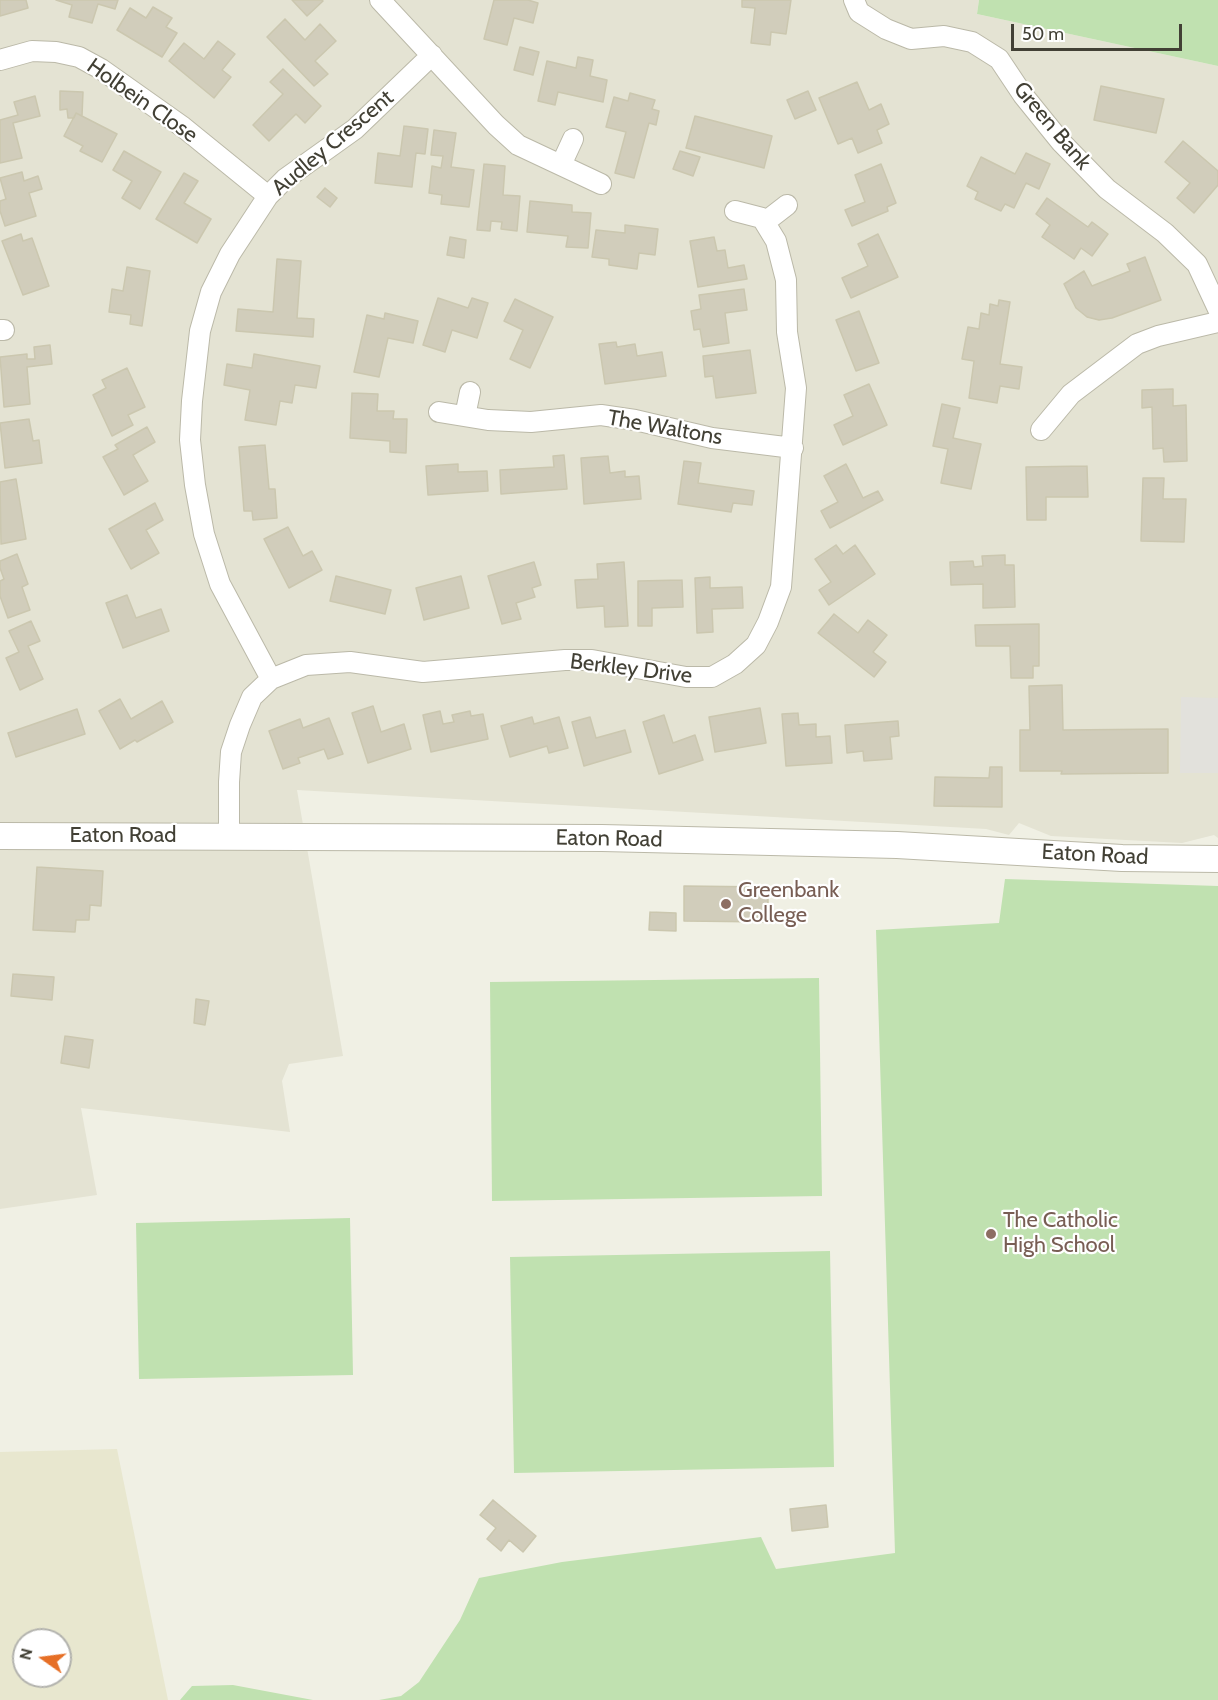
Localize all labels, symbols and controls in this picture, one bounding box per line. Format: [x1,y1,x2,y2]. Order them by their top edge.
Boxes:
scale bar [1014,12,1185,50]
text: 50 m [1022,23,1064,45]
street label: Holbein Close [82,53,202,149]
street label: Green Bank [1008,77,1096,175]
street label: Audley Crescent [267,85,399,201]
street label: The Waltons [606,405,724,451]
street label: Berkley Drive [568,648,694,690]
street label: Eaton Road [70,823,176,849]
street label: Eaton Road [555,825,663,853]
street label: Eaton Road [1041,839,1149,871]
place label: Greenbank College [738,878,839,930]
marker: Greenbank College [719,897,733,911]
place label: The Catholic High School [1003,1208,1118,1260]
marker: The Catholic High School [984,1227,998,1241]
north arrow [12,1628,72,1688]
text: N [15,1646,37,1662]

